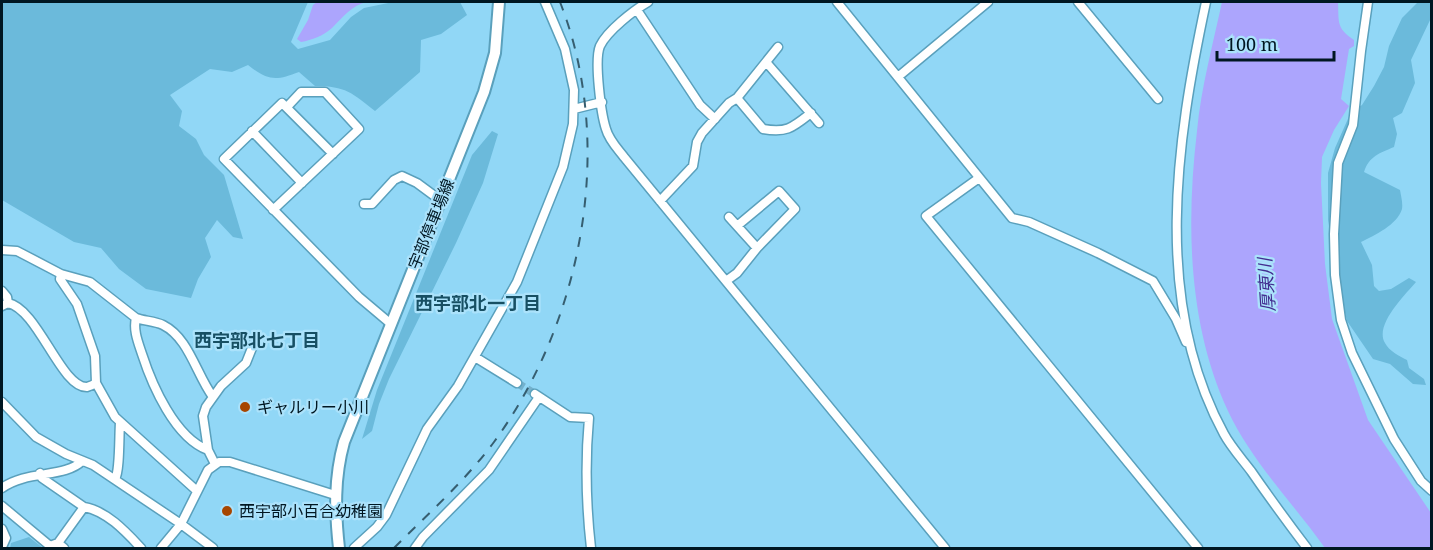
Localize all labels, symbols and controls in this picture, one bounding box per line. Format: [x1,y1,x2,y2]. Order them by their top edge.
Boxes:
scale bar [1217,24,1334,62]
text: 100 m [1226,32,1278,56]
street label: 宇部停車場線 [403,175,459,273]
water label: 厚東川 [1252,255,1280,313]
district label: 西宇部北一丁目 [415,291,541,315]
district label: 西宇部北七丁目 [194,328,320,352]
place label: ギャルリー小川 [257,396,369,418]
marker: ギャルリー小川 [238,400,252,414]
place label: 西宇部小百合幼稚園 [239,500,383,522]
marker: 西宇部小百合幼稚園 [220,504,234,518]

